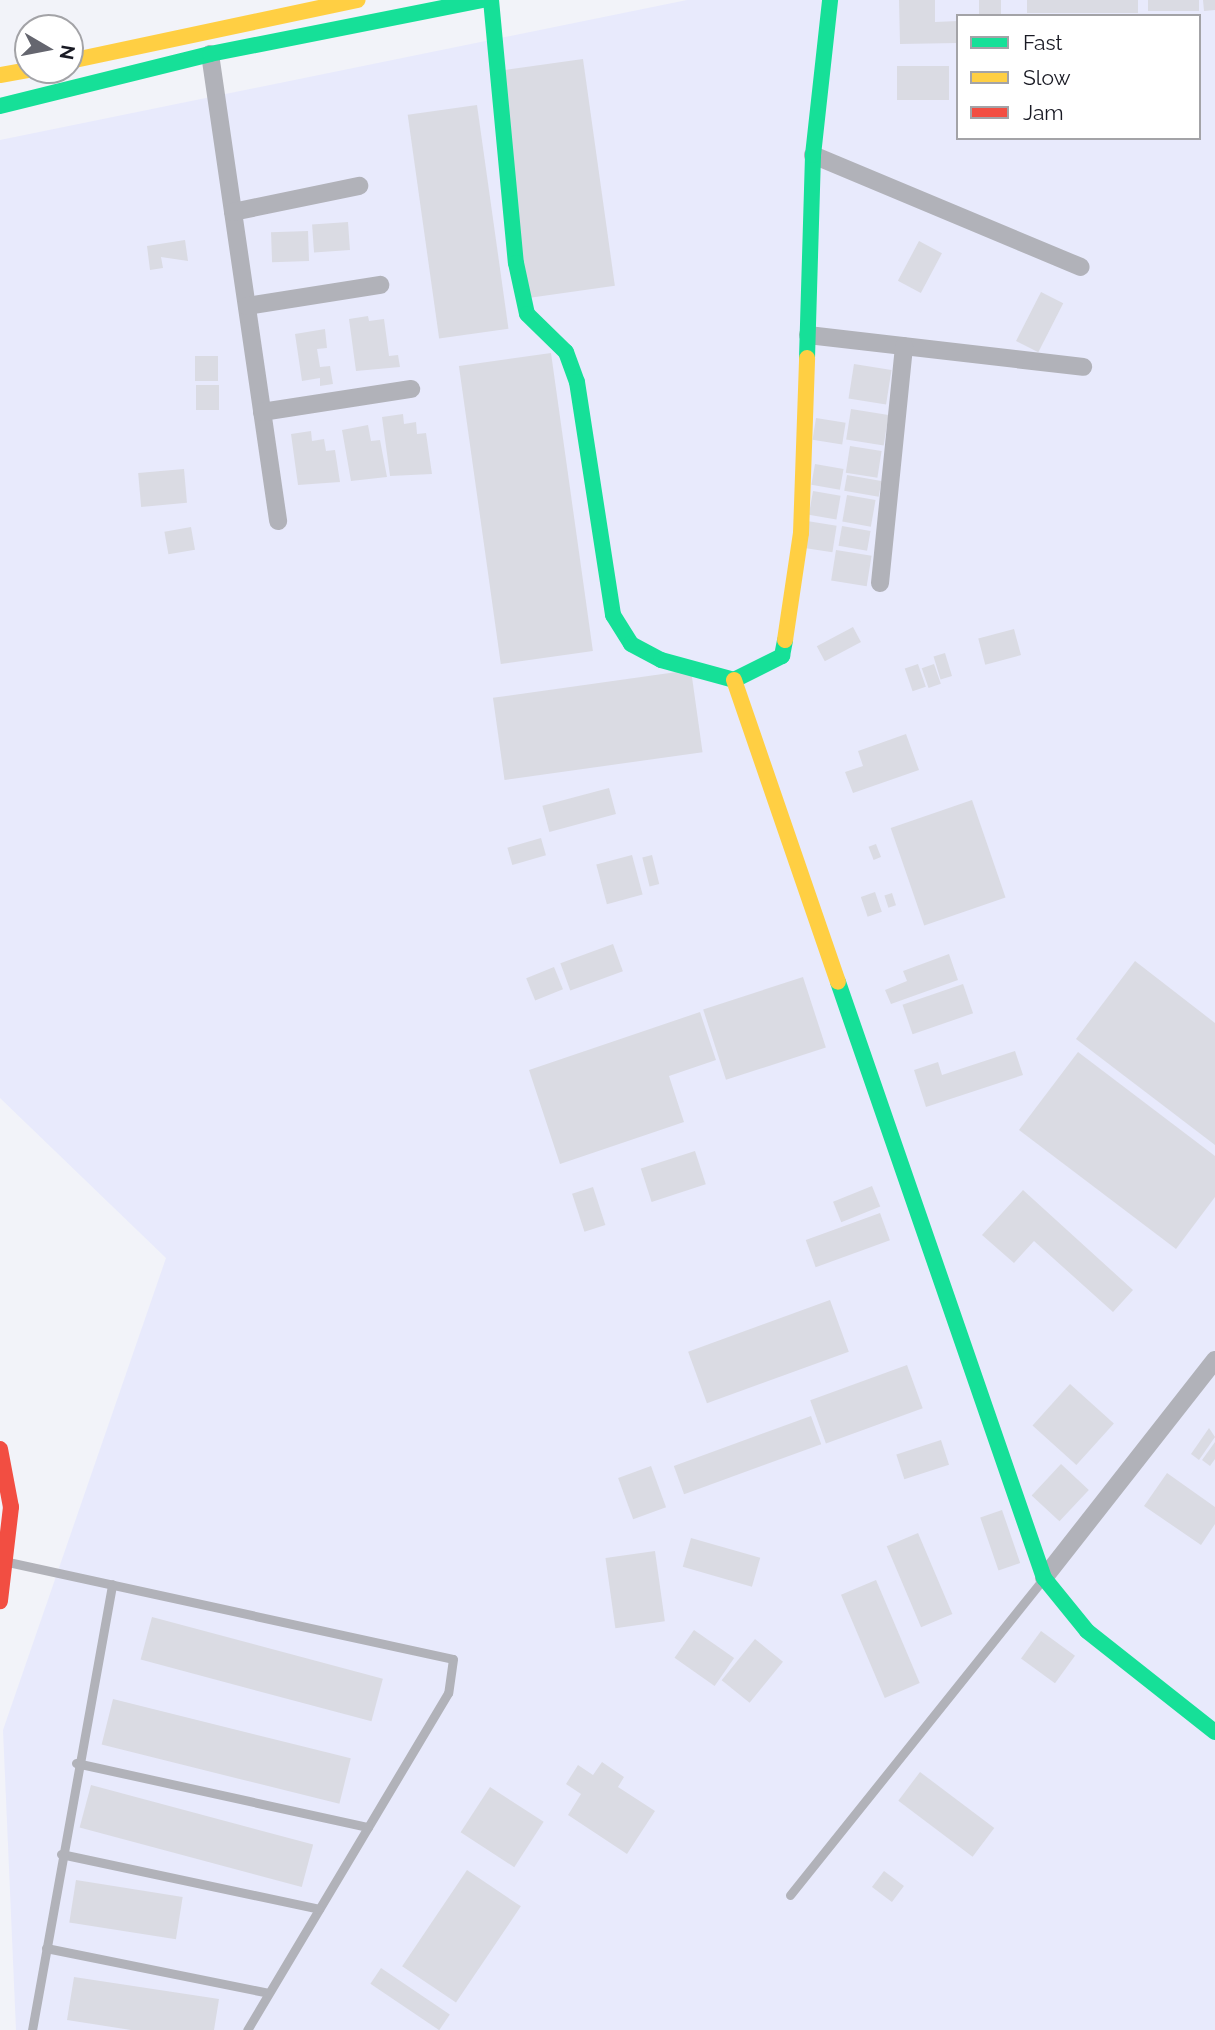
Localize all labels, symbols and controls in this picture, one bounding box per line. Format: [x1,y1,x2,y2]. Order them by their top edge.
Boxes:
north arrow [14,14,84,84]
legend [956,14,1201,140]
text: Fast [1023,30,1063,55]
text: N [56,43,80,61]
text: Slow [1023,65,1071,90]
text: Jam [1023,100,1064,125]

